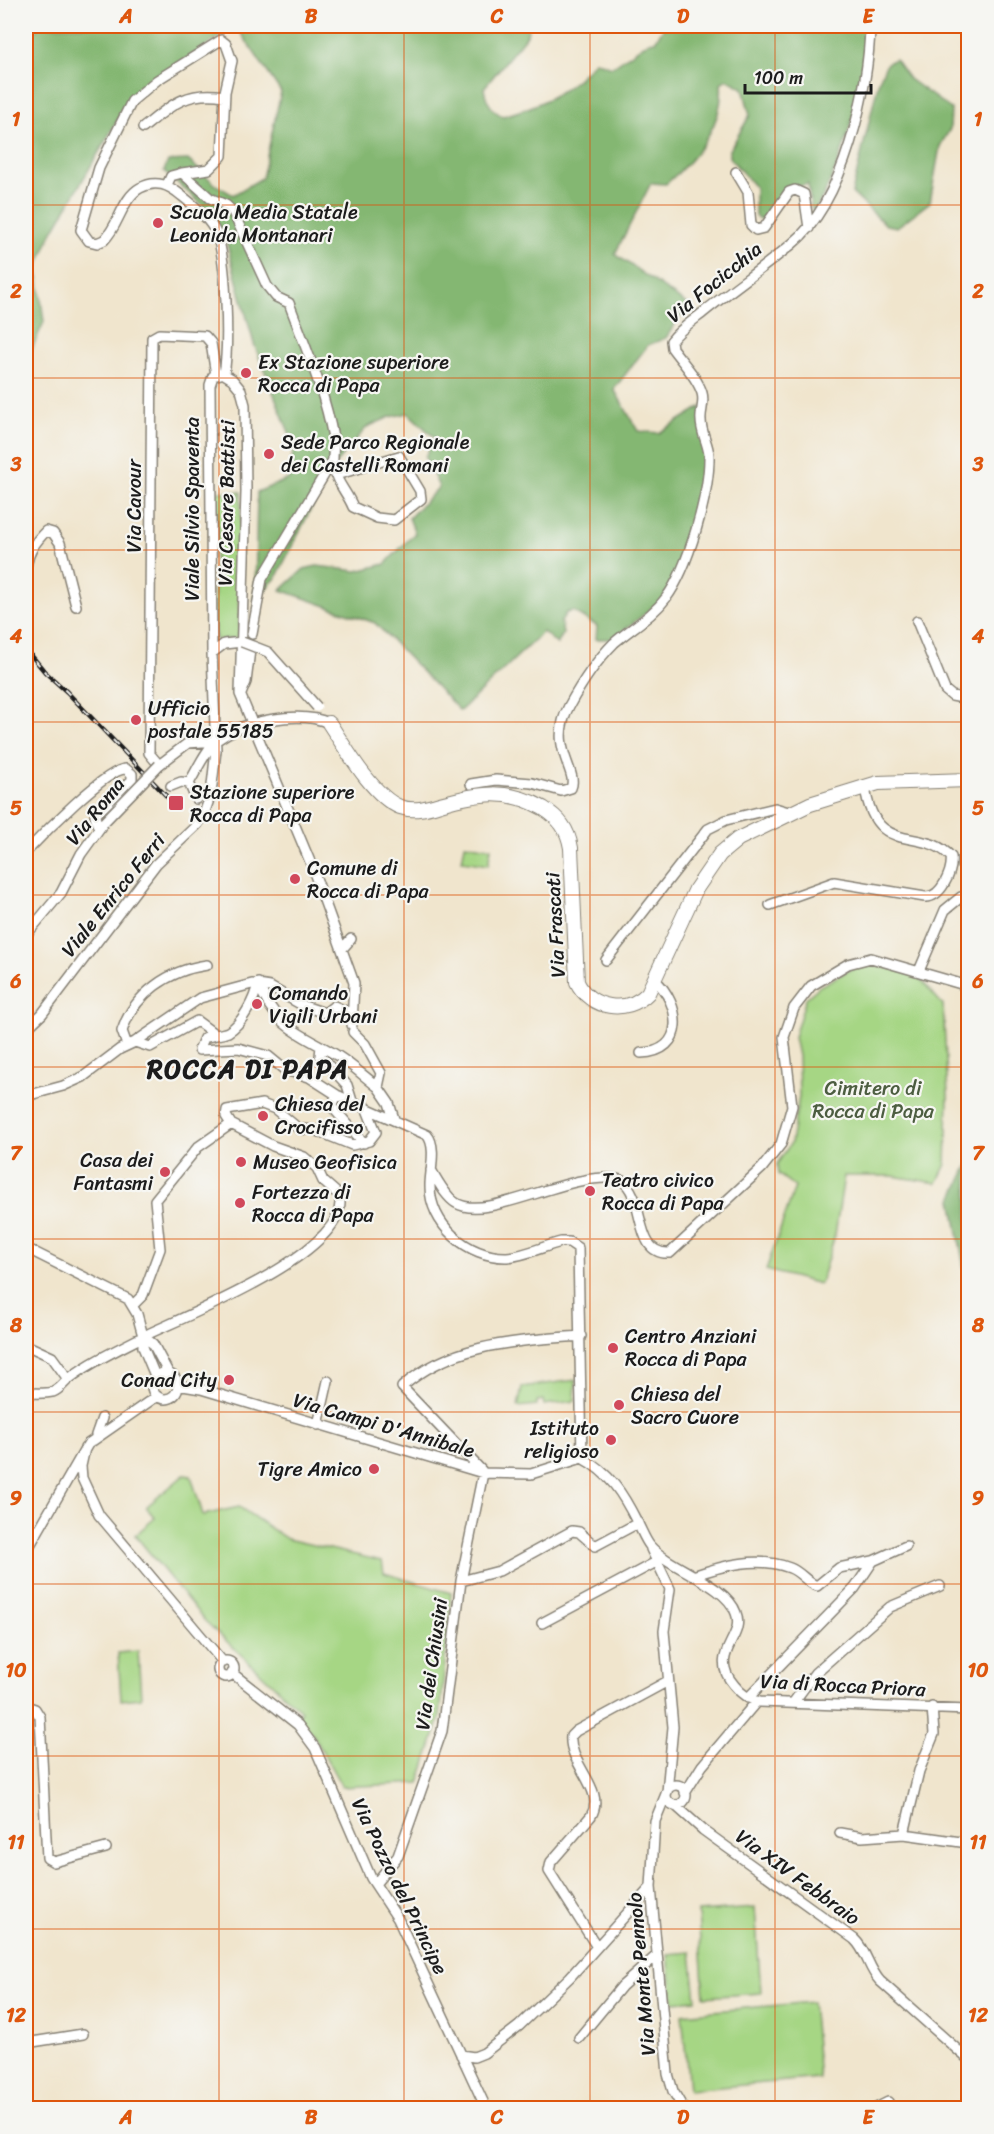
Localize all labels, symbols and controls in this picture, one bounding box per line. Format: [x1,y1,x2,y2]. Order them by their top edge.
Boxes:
text: A [118,0,133,34]
text: B [305,0,318,34]
text: C [490,0,504,34]
text: D [677,0,690,34]
text: E [862,0,875,34]
scale bar [745,57,871,95]
text: 100 m [754,62,803,94]
text: 1 [12,102,21,137]
text: 1 [974,102,983,137]
place label: Scuola Media Statale Leonida Montanari [170,195,358,253]
marker: Scuola Media Statale Leonida Montanari [151,216,165,230]
street label: Via Focicchia [659,233,770,332]
text: 2 [9,274,22,309]
text: 2 [971,274,984,309]
place label: Ex Stazione superiore Rocca di Papa [258,345,449,403]
marker: Ex Stazione superiore Rocca di Papa [239,366,253,380]
street label: Viale Silvio Spaventa [175,417,210,601]
street label: Via Cesare Battisti [208,418,245,586]
place label: Sede Parco Regionale dei Castelli Romani [281,425,470,483]
text: 3 [10,447,22,482]
marker: Sede Parco Regionale dei Castelli Romani [262,447,276,461]
text: 3 [972,447,984,482]
street label: Via Cavour [117,457,152,553]
text: 4 [9,619,23,654]
text: 4 [971,619,985,654]
place label: Ufficio postale 55185 [147,691,274,749]
marker: Ufficio postale 55185 [129,713,143,727]
street label: Via Roma [57,769,134,853]
place label: Stazione superiore Rocca di Papa [190,775,355,833]
text: 5 [10,791,22,826]
text: 5 [972,791,984,826]
marker: Stazione superiore Rocca di Papa [167,794,185,812]
street label: Viale Enrico Ferri [52,824,176,965]
place label: Comune di Rocca di Papa [307,851,429,909]
street label: Via Frascati [535,870,576,978]
marker: Comune di Rocca di Papa [288,872,302,886]
text: 6 [9,964,22,999]
text: 6 [971,964,984,999]
place label: Comando Vigili Urbani [269,976,379,1034]
marker: Comando Vigili Urbani [250,997,264,1011]
district label: ROCCA DI PAPA [146,1046,349,1092]
park label: Cimitero di Rocca di Papa [812,1071,935,1129]
place label: Chiesa del Crocifisso [275,1087,366,1145]
marker: Chiesa del Crocifisso [256,1109,270,1123]
text: 7 [10,1136,23,1171]
text: 7 [972,1136,985,1171]
place label: Casa dei Fantasmi [73,1143,154,1201]
place label: Museo Geofisica [253,1145,397,1180]
marker: Museo Geofisica [234,1155,248,1169]
place label: Teatro civico Rocca di Papa [602,1163,724,1221]
marker: Casa dei Fantasmi [158,1165,172,1179]
place label: Fortezza di Rocca di Papa [252,1175,374,1233]
marker: Teatro civico Rocca di Papa [583,1184,597,1198]
marker: Fortezza di Rocca di Papa [233,1196,247,1210]
text: 8 [9,1308,23,1343]
text: 8 [971,1308,985,1343]
place label: Centro Anziani Rocca di Papa [625,1319,758,1377]
marker: Centro Anziani Rocca di Papa [606,1341,620,1355]
place label: Conad City [121,1363,218,1398]
marker: Conad City [222,1373,236,1387]
place label: Chiesa del Sacro Cuore [631,1377,739,1435]
street label: Via Campi D'Annibale [289,1383,479,1468]
marker: Chiesa del Sacro Cuore [612,1398,626,1412]
place label: Istituto religioso [524,1411,599,1469]
marker: Istituto religioso [604,1433,618,1447]
place label: Tigre Amico [257,1452,362,1487]
marker: Tigre Amico [367,1462,381,1476]
text: 9 [10,1481,22,1516]
text: 9 [972,1481,984,1516]
street label: Via dei Chiusini [405,1594,458,1732]
text: 10 [5,1653,27,1688]
text: 10 [967,1653,989,1688]
street label: Via di Rocca Priora [760,1664,927,1707]
street label: Via Pozzo del Principe [341,1792,458,1981]
street label: Via XIV Febbraio [728,1820,868,1935]
text: 11 [7,1825,25,1860]
text: 11 [969,1825,987,1860]
street label: Via Monte Pennolo [617,1891,666,2057]
text: 12 [6,1998,27,2033]
text: 12 [968,1998,989,2033]
text: A [118,2100,133,2134]
text: B [305,2100,318,2134]
text: C [490,2100,504,2134]
text: D [677,2100,690,2134]
text: E [862,2100,875,2134]

